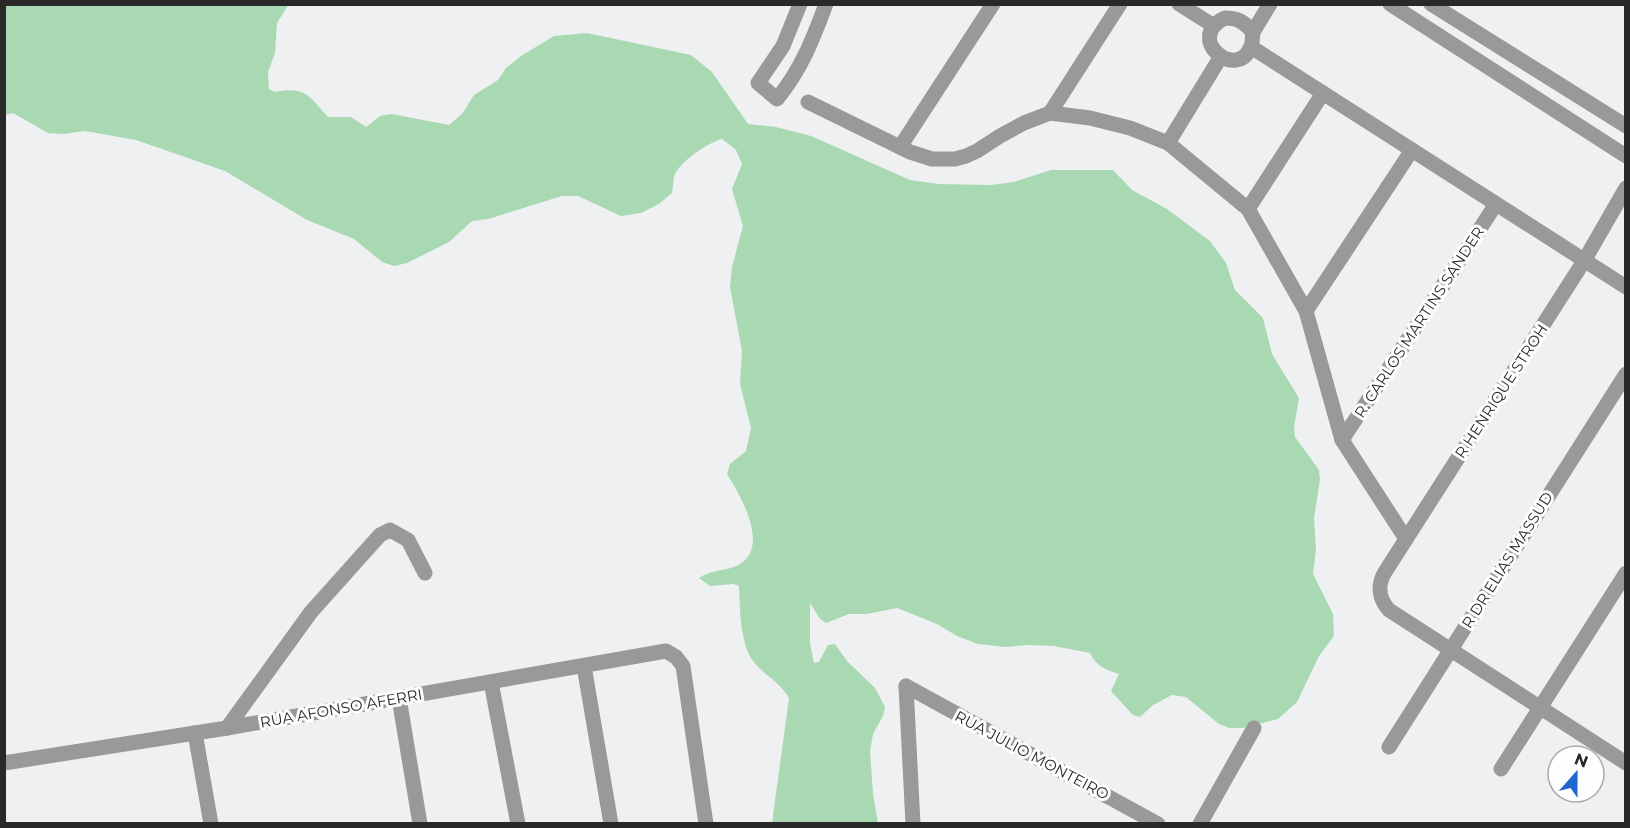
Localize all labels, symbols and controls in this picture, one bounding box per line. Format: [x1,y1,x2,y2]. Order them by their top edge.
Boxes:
street label: R. CARLOS MARTINS SANDER [1350,223,1488,421]
street label: R HENRIQUE STROH [1450,320,1552,462]
street label: R DR ELIAS MASSUD [1457,488,1557,632]
street label: RUA AFONSO AFERRI [258,684,424,732]
street label: RUA JULIO MONTEIRO [952,706,1112,804]
north arrow [1546,744,1606,804]
text: N [1572,749,1591,772]

